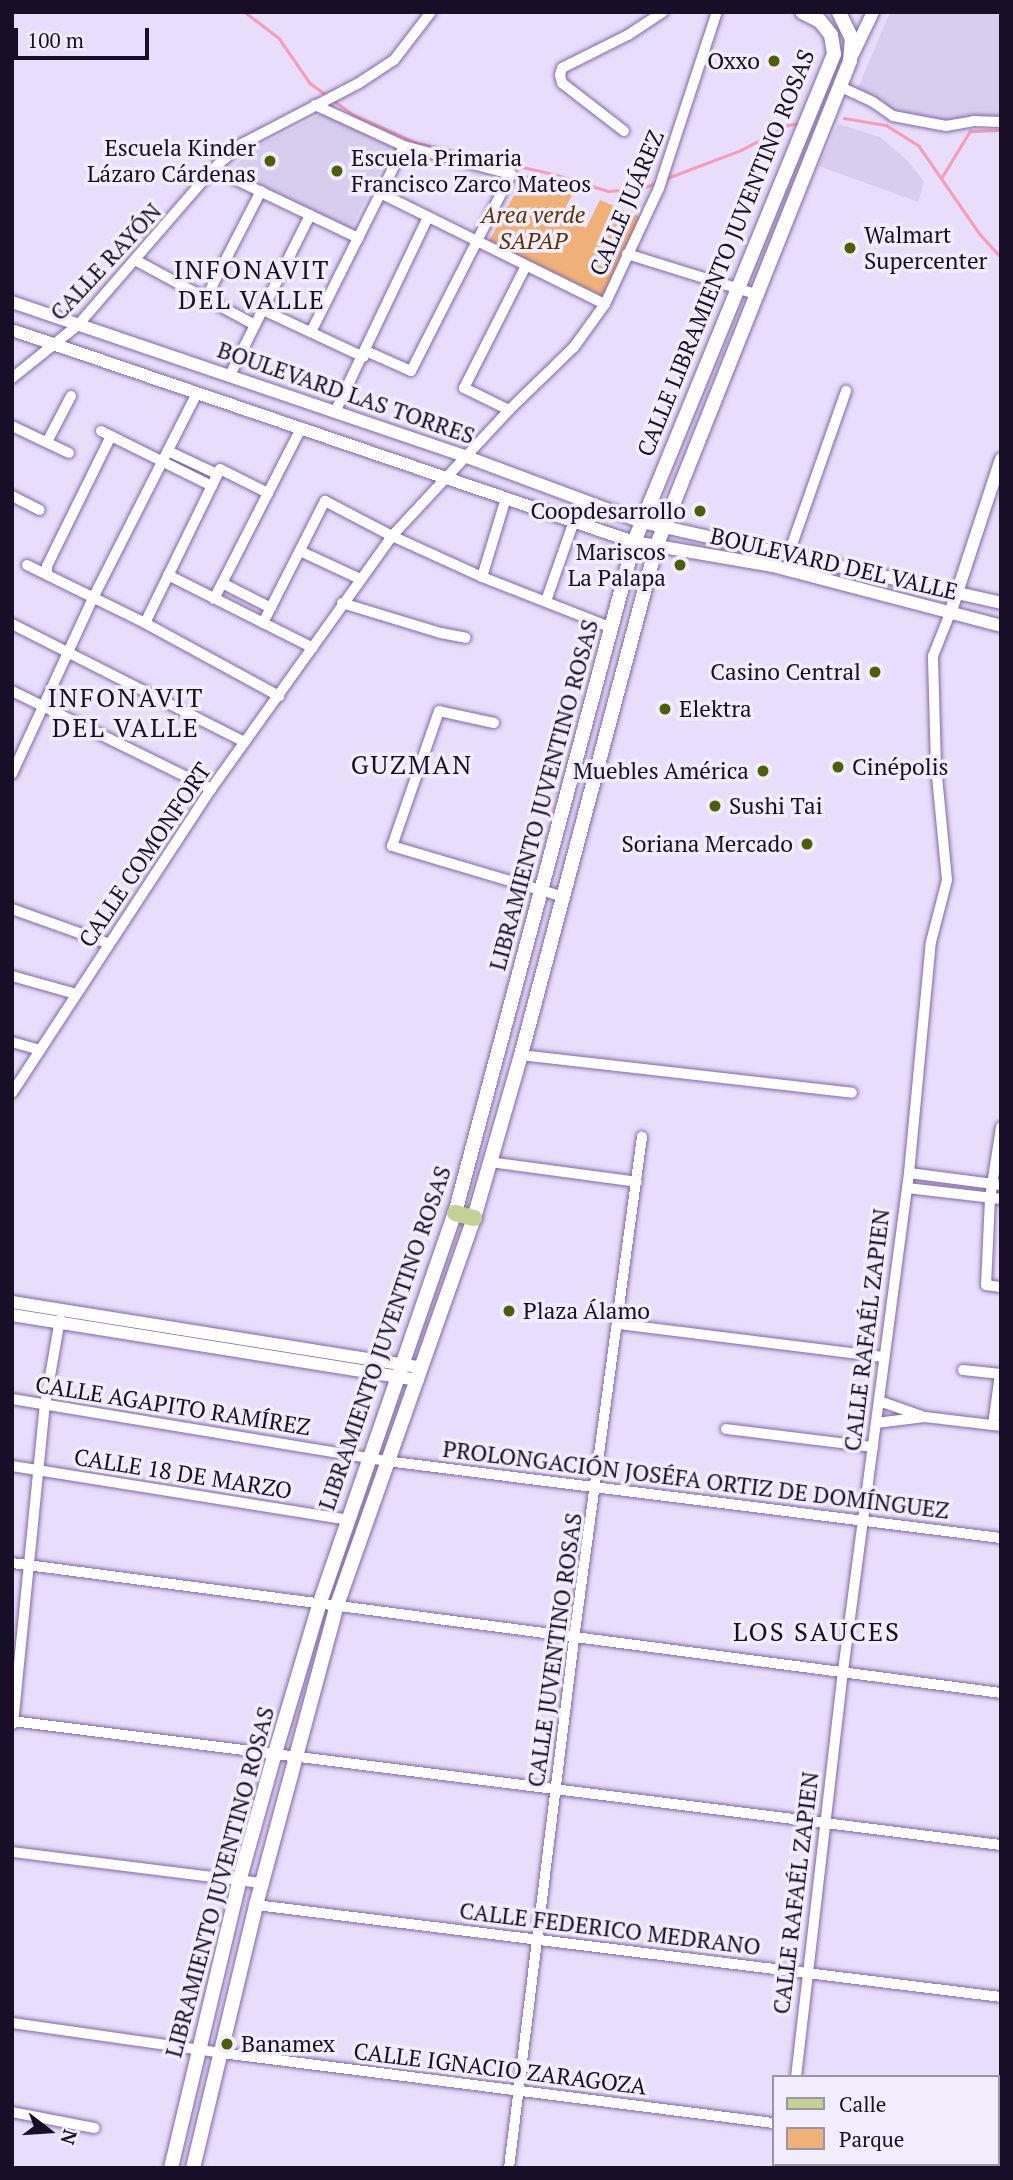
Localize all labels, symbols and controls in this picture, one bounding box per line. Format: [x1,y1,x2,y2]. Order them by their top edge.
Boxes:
scale bar [18,14,152,58]
text: 100 m [27,26,84,54]
street label: CALLE LIBRAMIENTO JUVENTINO ROSAS [631,46,821,460]
place label: Oxxo [707,47,760,75]
marker: Oxxo [766,53,782,69]
street label: CALLE JUÁREZ [584,126,670,280]
place label: Escuela Kinder Lázaro Cárdenas [87,134,256,188]
place label: Escuela Primaria Francisco Zarco Mateos [351,144,591,198]
marker: Escuela Kinder Lázaro Cárdenas [262,153,278,169]
marker: Escuela Primaria Francisco Zarco Mateos [329,163,345,179]
street label: CALLE RAYÓN [45,198,167,326]
park label: Area verde SAPAP [481,201,585,255]
place label: Walmart Supercenter [864,221,987,275]
marker: Walmart Supercenter [842,240,858,256]
district label: INFONAVIT DEL VALLE [175,254,329,316]
street label: BOULEVARD LAS TORRES [214,336,478,450]
place label: Coopdesarrollo [530,497,686,525]
marker: Coopdesarrollo [692,503,708,519]
street label: BOULEVARD DEL VALLE [707,522,961,606]
place label: Mariscos La Palapa [568,538,666,592]
marker: Mariscos La Palapa [672,557,688,573]
street label: LIBRAMIENTO JUVENTINO ROSAS [484,617,604,973]
place label: Casino Central [710,658,861,686]
marker: Casino Central [867,664,883,680]
district label: INFONAVIT DEL VALLE [49,682,203,744]
place label: Elektra [679,695,752,723]
marker: Elektra [657,701,673,717]
district label: GUZMAN [351,749,473,781]
place label: Cinépolis [852,753,949,781]
place label: Muebles América [572,757,749,785]
street label: CALLE COMONFORT [73,758,217,952]
marker: Cinépolis [830,759,846,775]
marker: Muebles América [755,763,771,779]
place label: Sushi Tai [729,792,823,820]
marker: Sushi Tai [707,798,723,814]
place label: Soriana Mercado [622,830,793,858]
marker: Soriana Mercado [799,836,815,852]
street label: LIBRAMIENTO JUVENTINO ROSAS [313,1162,457,1514]
street label: CALLE RAFAÉL ZAPIEN [838,1207,896,1453]
place label: Plaza Álamo [523,1297,650,1325]
marker: Plaza Álamo [501,1303,517,1319]
street label: CALLE AGAPITO RAMÍREZ [33,1371,313,1441]
street label: PROLONGACIÓN JOSÉFA ORTIZ DE DOMÍNGUEZ [441,1435,951,1525]
street label: CALLE 18 DE MARZO [72,1443,294,1505]
street label: CALLE JUVENTINO ROSAS [522,1511,588,1789]
district label: LOS SAUCES [734,1616,900,1648]
street label: LIBRAMIENTO JUVENTINO ROSAS [160,1704,280,2060]
street label: CALLE RAFAÉL ZAPIEN [767,1770,825,2016]
street label: CALLE FEDERICO MEDRANO [458,1897,762,1961]
place label: Banamex [241,2030,335,2058]
marker: Banamex [219,2036,235,2052]
street label: CALLE IGNACIO ZARAGOZA [352,2037,648,2101]
legend [772,2075,999,2166]
text: Calle [839,2090,886,2118]
north arrow [14,2096,84,2166]
text: Parque [839,2125,904,2153]
text: N [56,2127,84,2148]

